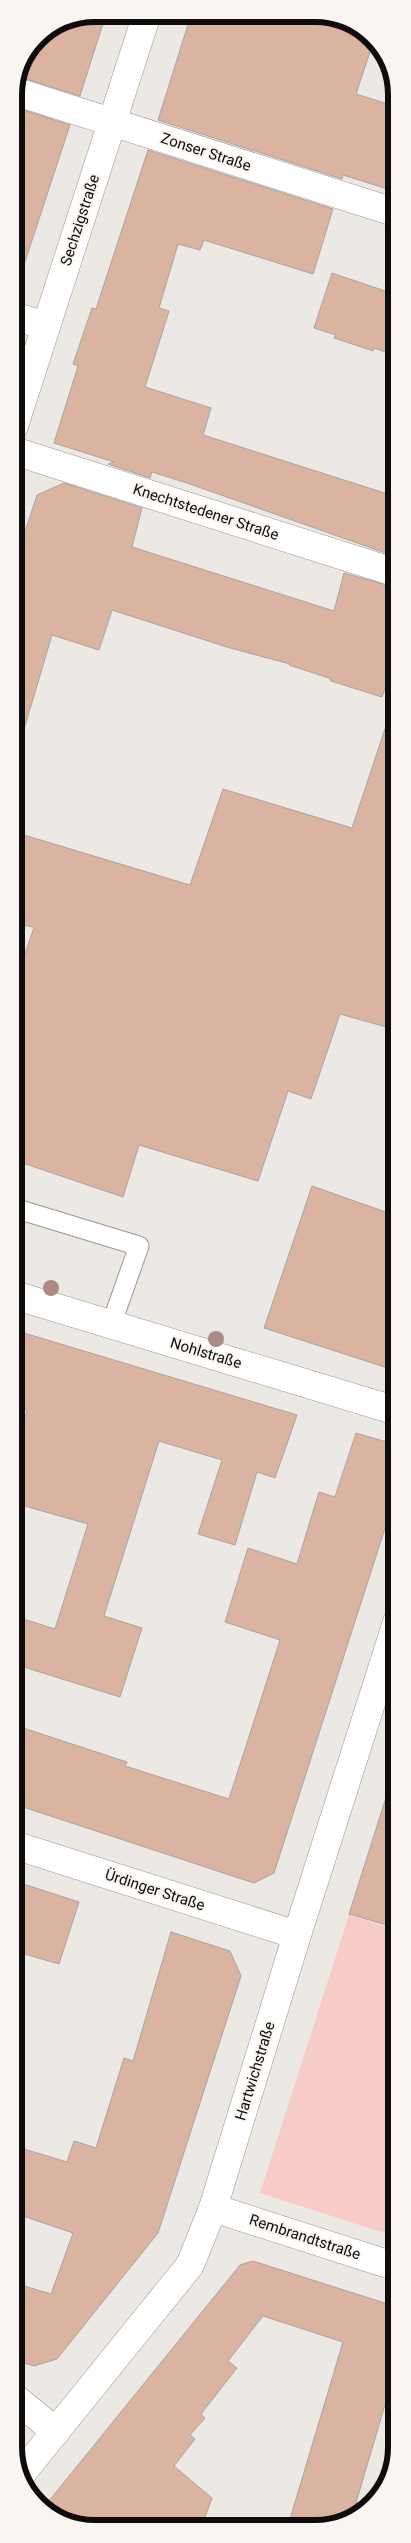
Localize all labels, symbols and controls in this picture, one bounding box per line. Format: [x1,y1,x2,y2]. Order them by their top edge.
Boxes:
street label: Zonser Straße [159,129,253,175]
street label: Sechzigstraße [57,172,103,268]
street label: Knechtstedener Straße [131,480,281,544]
street label: Nohlstraße [168,1334,244,1372]
street label: Ürdinger Straße [103,1865,207,1915]
street label: Hartwichstraße [231,2019,279,2123]
street label: Rembrandtstraße [247,2211,363,2263]

